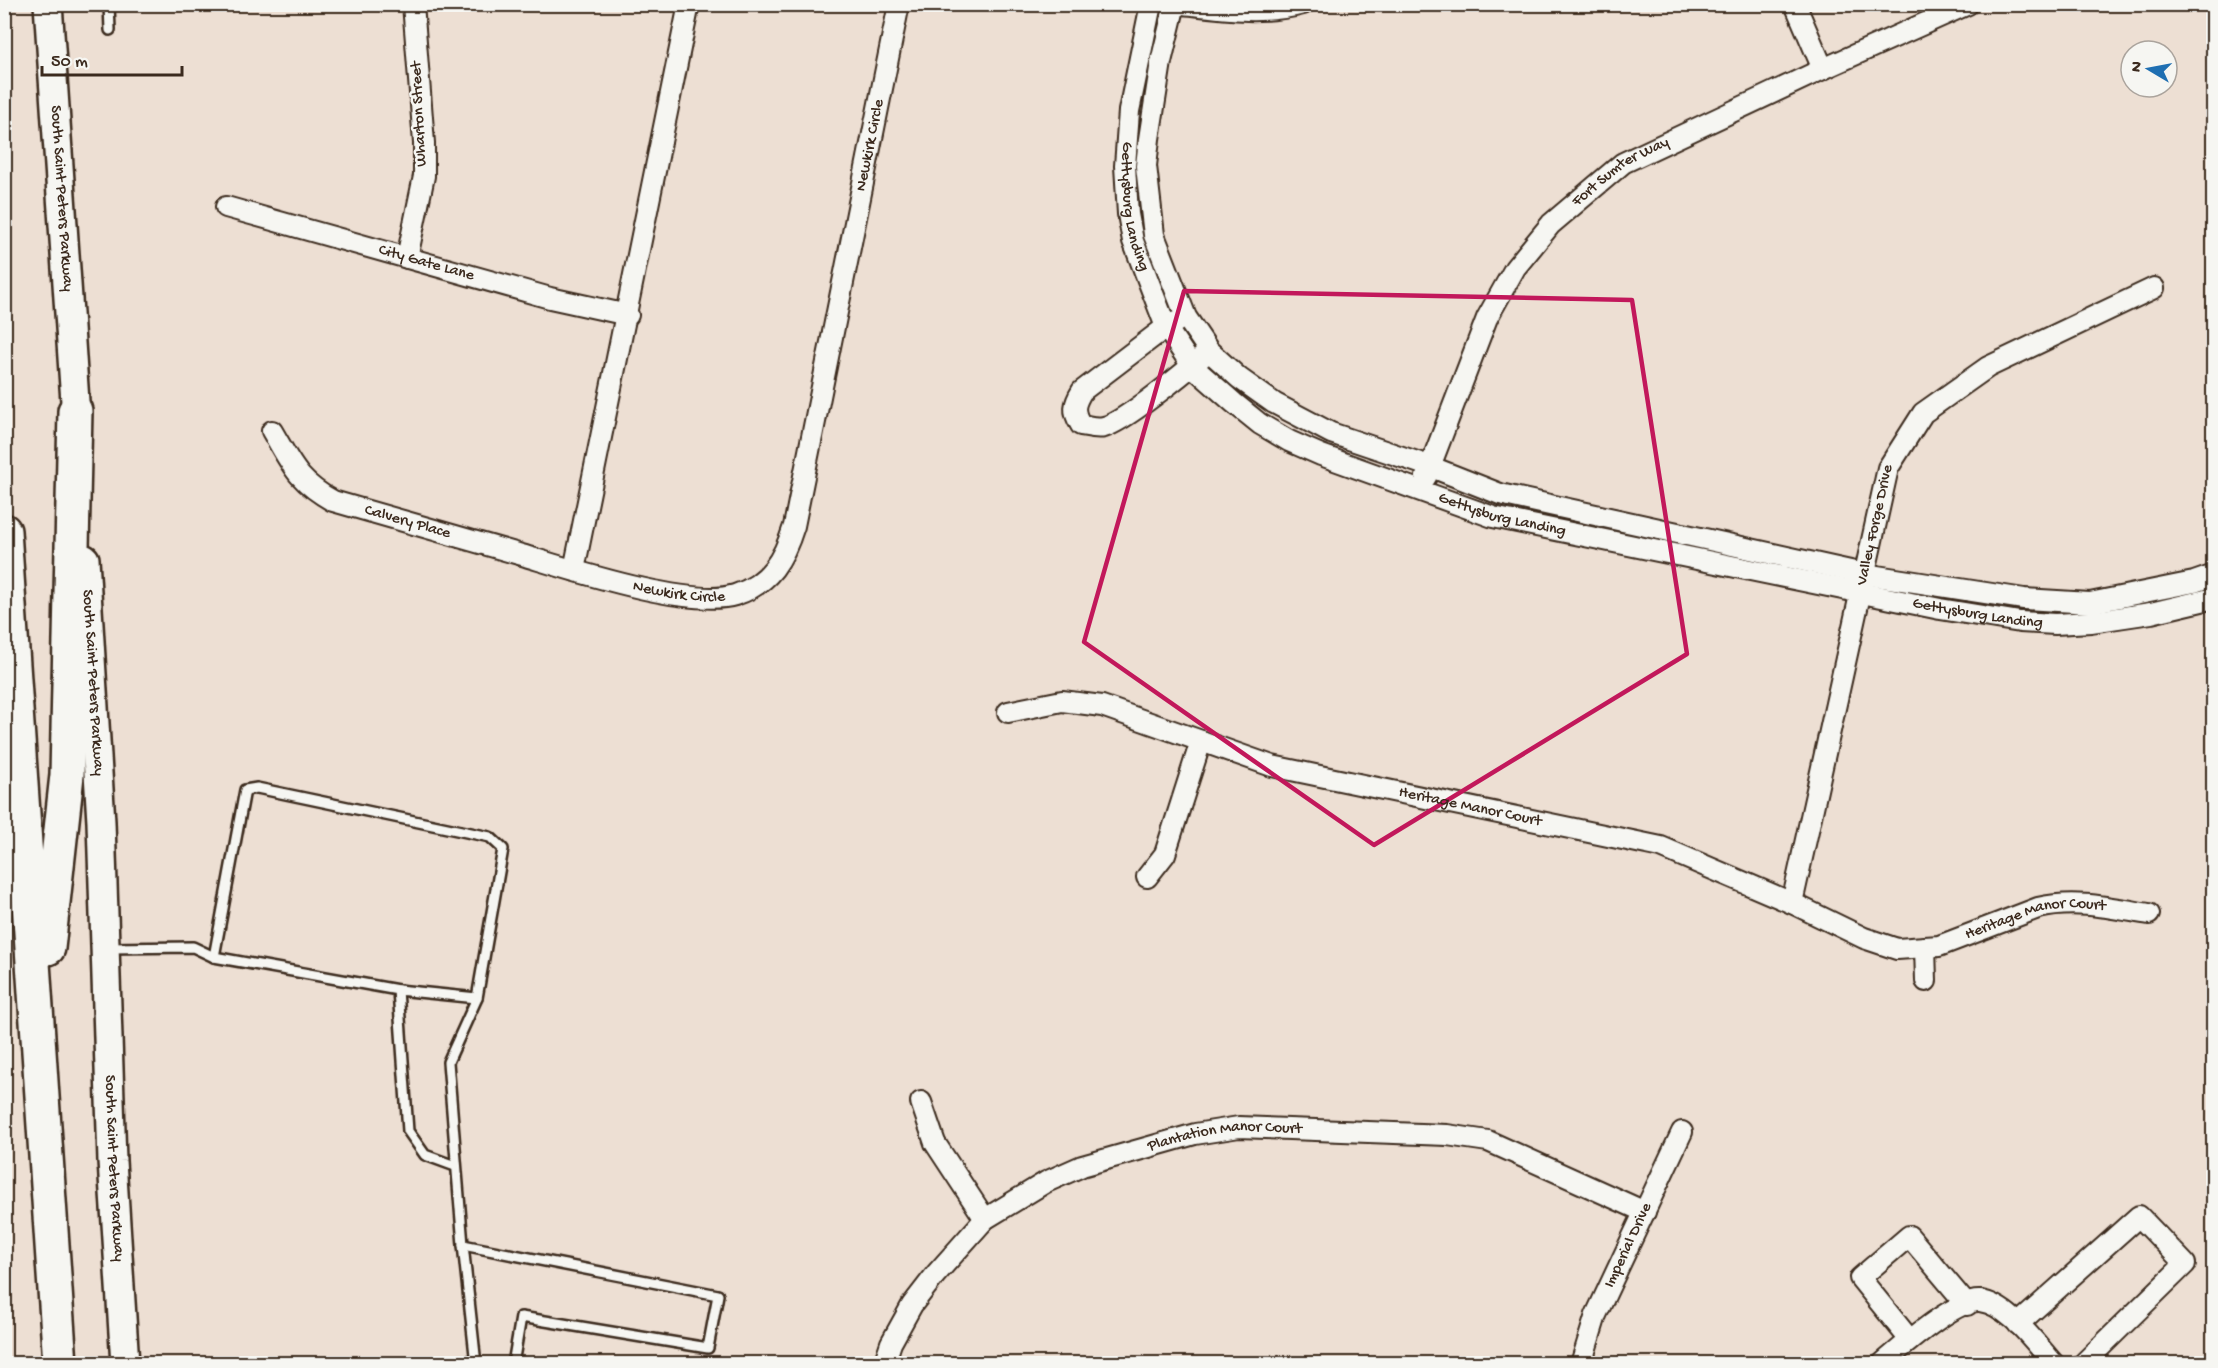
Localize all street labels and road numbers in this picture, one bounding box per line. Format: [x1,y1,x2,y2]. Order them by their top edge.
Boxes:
street label: Wharton Street [408,59,432,167]
street label: Newkirk Circle [852,97,889,193]
street label: South Saint Peters Parkway [45,105,77,293]
street label: Fort Sumter Way [1568,133,1672,212]
street label: Gettysburg Landing [1115,141,1153,274]
street label: City Gate Lane [376,241,477,286]
street label: Valley Forge Drive [1853,462,1898,588]
street label: Gettysburg Landing [1436,489,1568,541]
street label: Calvery Place [362,501,453,544]
street label: Newkirk Circle [631,577,727,607]
street label: South Saint Peters Parkway [77,589,108,777]
street label: Gettysburg Landing [1911,594,2043,633]
street label: Heritage Manor Court [1397,783,1545,832]
street label: Heritage Manor Court [1963,895,2108,945]
street label: South Saint Peters Parkway [100,1075,128,1262]
street label: Plantation Manor Court [1145,1117,1304,1157]
street label: Imperial Drive [1601,1199,1657,1291]

